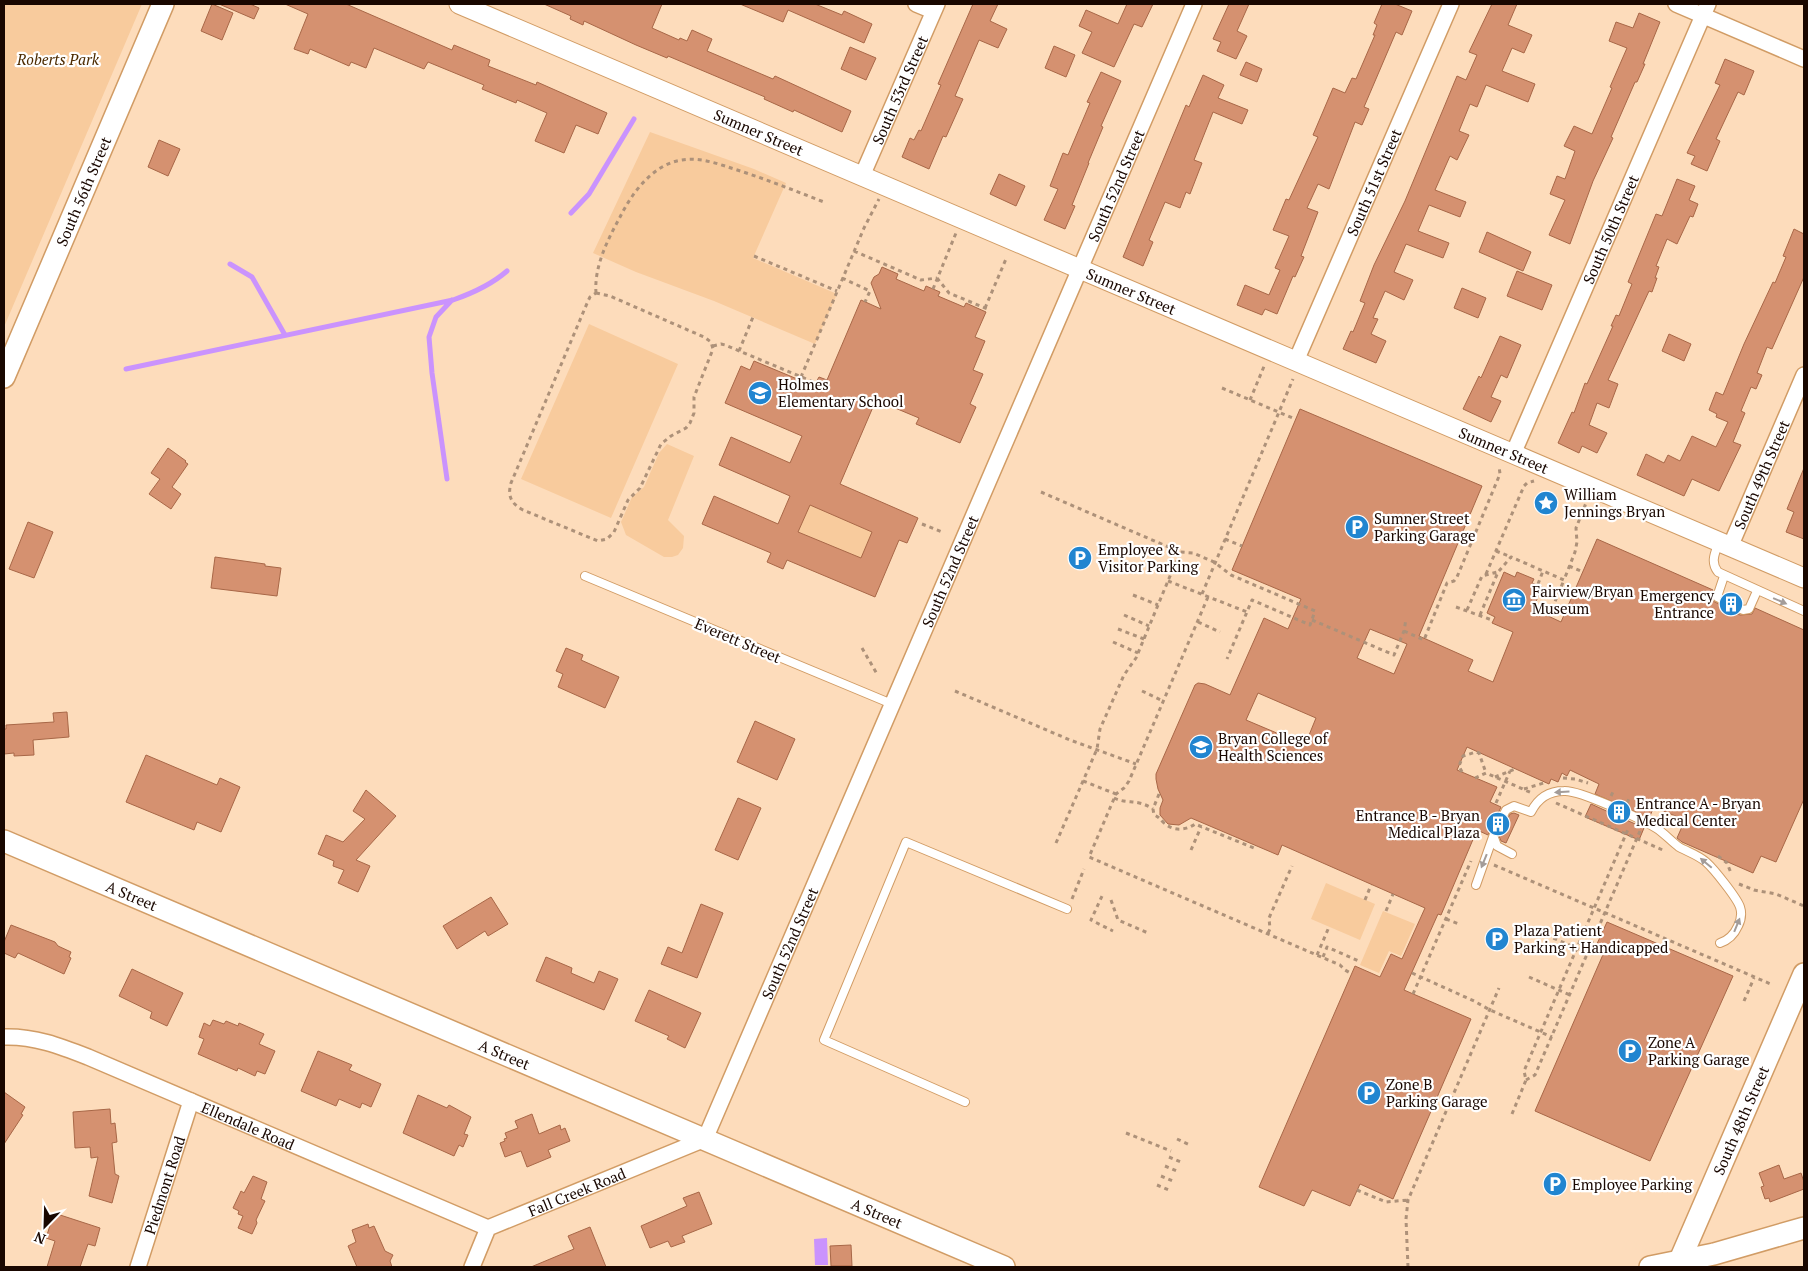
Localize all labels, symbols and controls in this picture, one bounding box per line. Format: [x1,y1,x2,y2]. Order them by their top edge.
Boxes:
street label: South 53rd Street [867,32,932,147]
park label: Roberts Park [16,49,100,69]
street label: Sumner Street [711,104,807,160]
street label: South 51st Street [1342,125,1406,239]
street label: South 52nd Street [1083,126,1149,244]
street label: South 56th Street [51,133,116,249]
street label: South 50th Street [1578,171,1643,287]
street label: Sumner Street [1083,263,1180,319]
place label: Holmes Elementary School [778,374,904,411]
school or university icon: Holmes Elementary School [747,380,773,406]
street label: South 49th Street [1729,416,1794,532]
street label: Sumner Street [1456,422,1552,478]
place label: William Jennings Bryan [1564,484,1665,521]
place icon: William Jennings Bryan [1533,490,1559,516]
place label: Sumner Street Parking Garage [1374,508,1476,545]
street label: South 52nd Street [917,512,983,630]
parking icon: Sumner Street Parking Garage [1344,514,1370,540]
place label: Employee & Visitor Parking [1098,539,1199,576]
parking icon: Employee & Visitor Parking [1067,545,1093,571]
place label: Fairview/Bryan Museum [1532,581,1633,618]
place label: Emergency Entrance [1640,585,1714,622]
museum icon: Fairview/Bryan Museum [1501,587,1527,613]
building icon: Emergency Entrance [1718,591,1744,617]
one-way arrow [1773,597,1787,605]
street label: Everett Street [692,613,785,667]
place label: Bryan College of Health Sciences [1218,728,1328,765]
school or university icon: Bryan College of Health Sciences [1188,734,1214,760]
one-way arrow [1554,788,1570,796]
place label: Entrance A - Bryan Medical Center [1636,793,1761,830]
building icon: Entrance A - Bryan Medical Center [1606,799,1632,825]
place label: Entrance B - Bryan Medical Plaza [1356,805,1480,842]
building icon: Entrance B - Bryan Medical Plaza [1485,811,1511,837]
one-way arrow [1480,854,1488,869]
one-way arrow [1699,857,1712,868]
street label: A Street [103,876,161,915]
street label: South 52nd Street [756,884,822,1002]
one-way arrow [1734,918,1742,932]
place label: Plaza Patient Parking + Handicapped [1514,920,1668,957]
parking icon: Plaza Patient Parking + Handicapped [1484,926,1510,952]
place label: Zone A Parking Garage [1648,1032,1750,1069]
street label: A Street [476,1034,533,1074]
parking icon: Zone A Parking Garage [1617,1038,1643,1064]
street label: South 48th Street [1708,1062,1773,1178]
place label: Zone B Parking Garage [1386,1074,1488,1111]
parking icon: Zone B Parking Garage [1356,1080,1382,1106]
street label: Ellendale Road [198,1097,298,1154]
street label: Piedmont Road [139,1133,189,1237]
street label: Fall Creek Road [525,1163,629,1221]
parking icon: Employee Parking [1542,1171,1568,1197]
place label: Employee Parking [1572,1174,1693,1194]
street label: A Street [848,1193,906,1233]
north arrow [20,1201,70,1251]
text: N [31,1227,48,1249]

